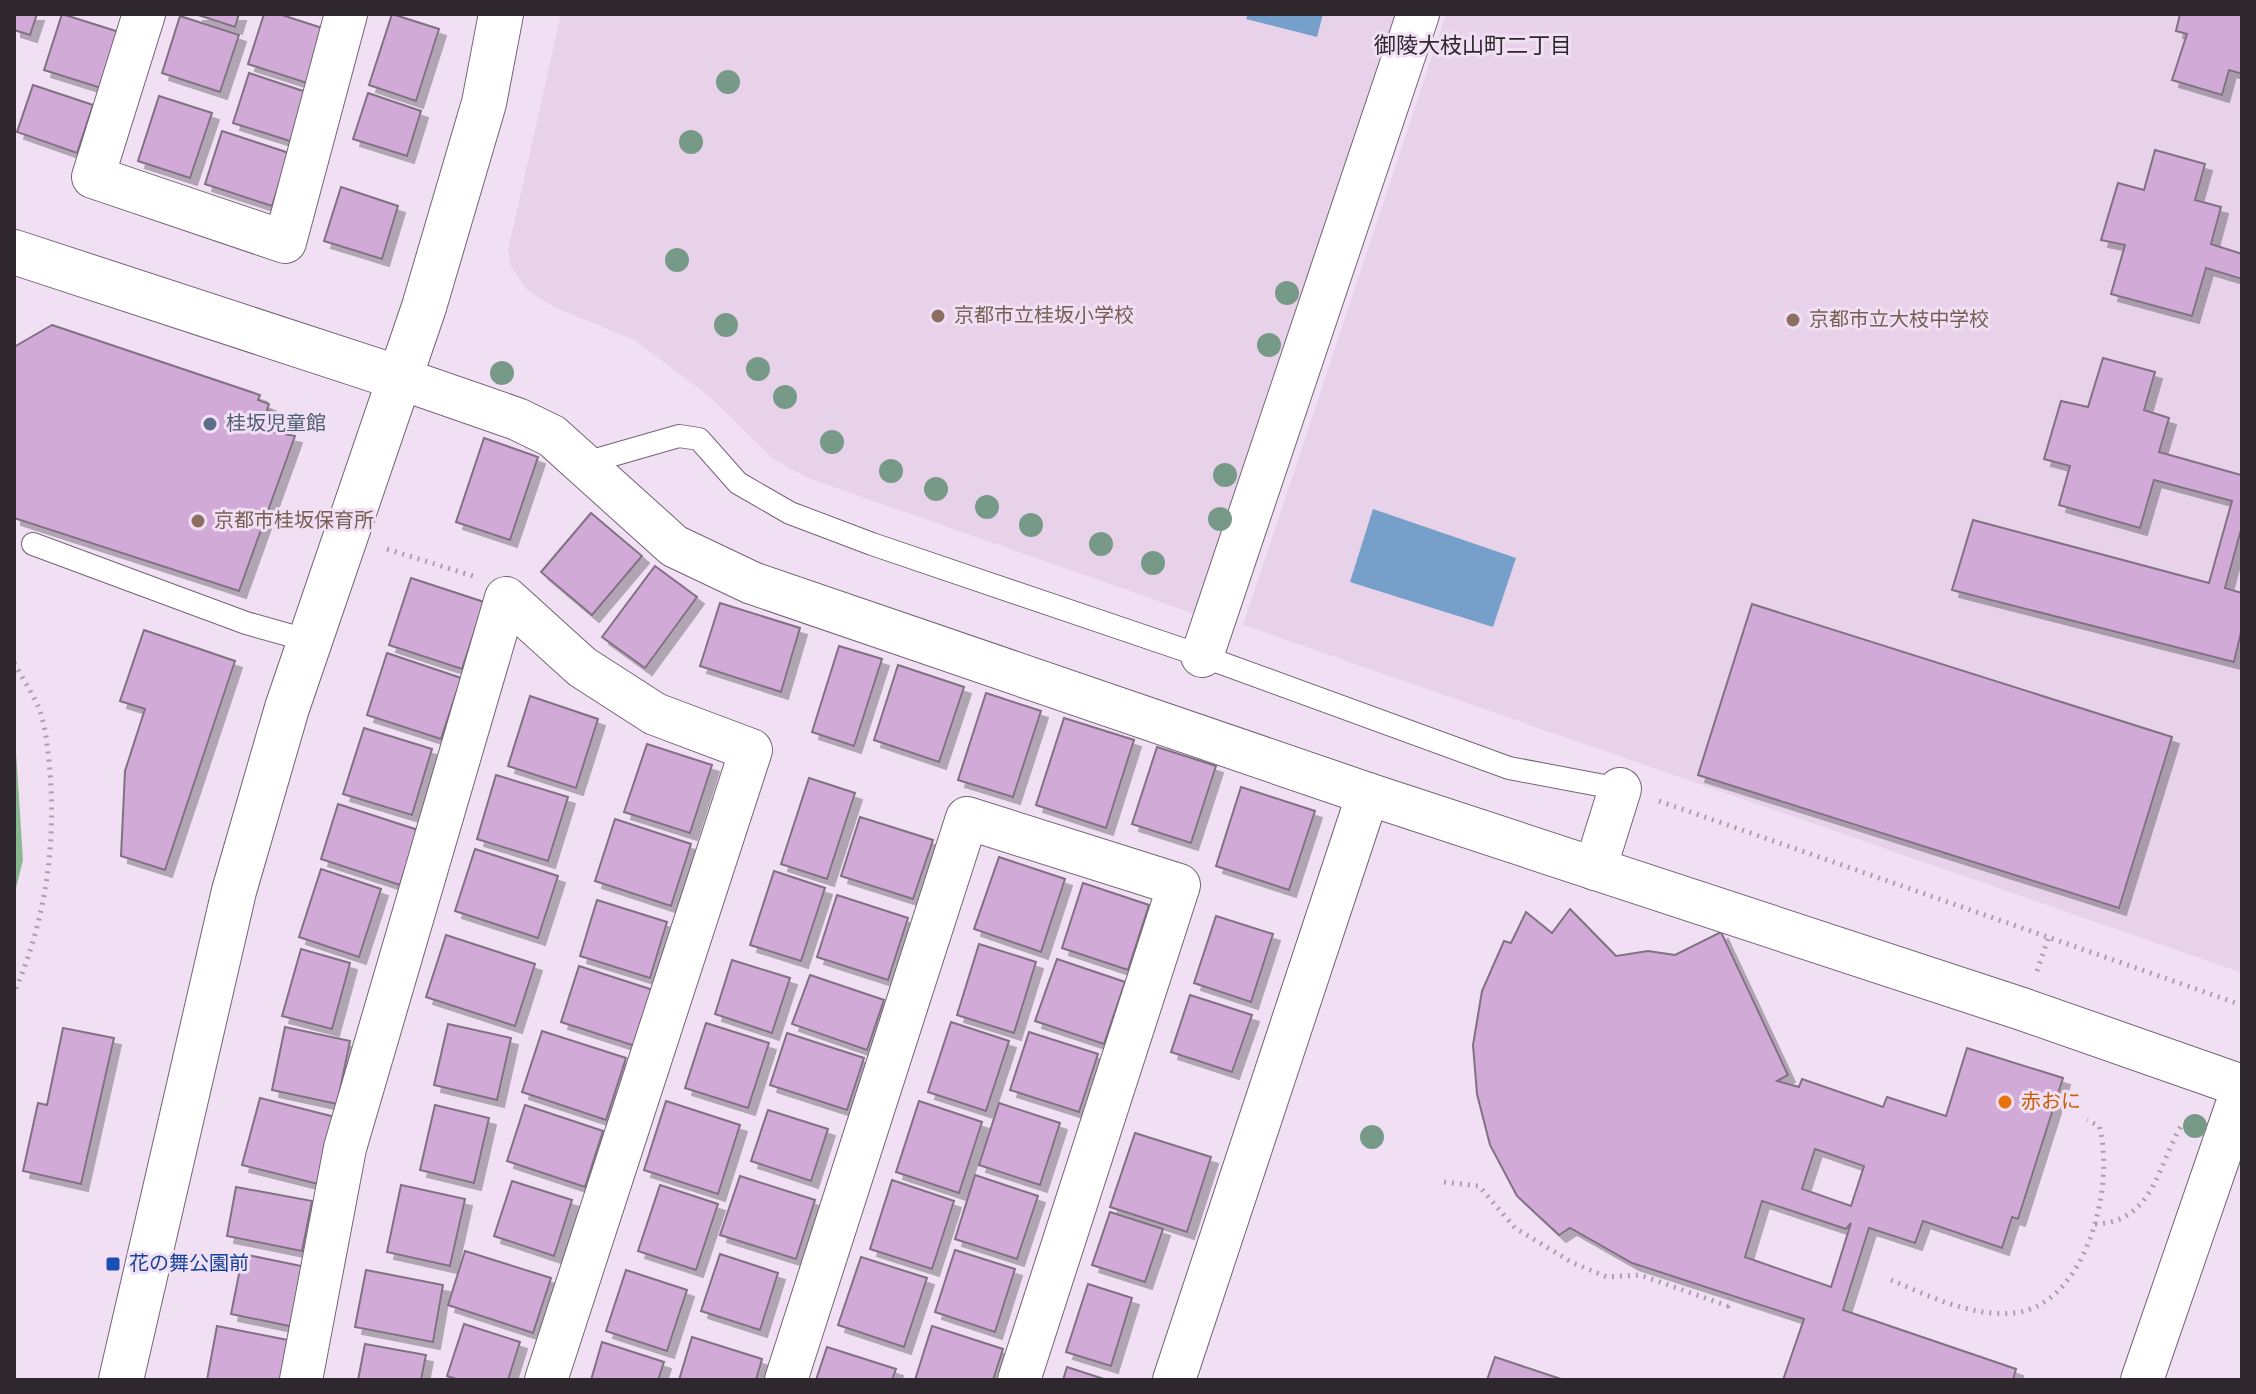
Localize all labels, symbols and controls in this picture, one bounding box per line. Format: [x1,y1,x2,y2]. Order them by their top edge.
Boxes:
district label: 御陵大枝山町二丁目 [1374,30,1572,62]
place label: 京都市立桂坂小学校 [954,302,1134,330]
place label: 京都市立大枝中学校 [1809,306,1989,334]
marker: 京都市立桂坂小学校 [929,307,947,325]
marker: 京都市立大枝中学校 [1784,311,1802,329]
place label: 桂坂児童館 [226,410,326,438]
marker: 桂坂児童館 [201,415,219,433]
place label: 京都市桂坂保育所 [214,507,374,535]
marker: 京都市桂坂保育所 [189,512,207,530]
place label: 赤おに [2021,1088,2081,1116]
marker: 赤おに [1996,1093,2014,1111]
place label: 花の舞公園前 [129,1250,249,1278]
marker: 花の舞公園前 [104,1255,122,1273]

